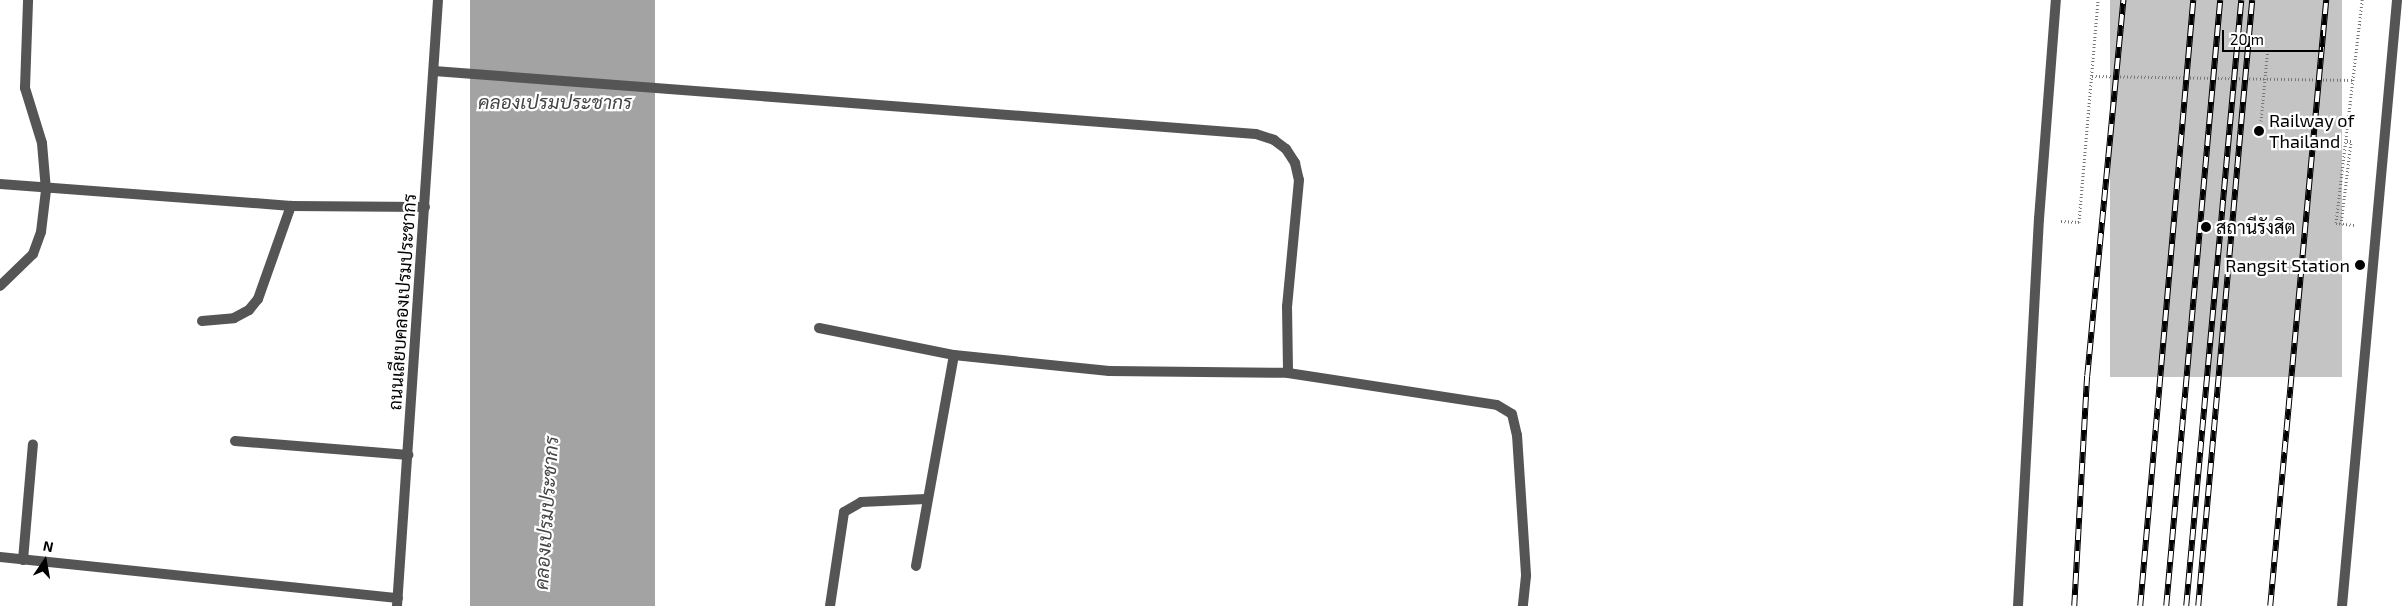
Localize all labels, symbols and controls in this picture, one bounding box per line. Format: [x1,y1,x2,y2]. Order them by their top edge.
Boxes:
scale bar [2225,20,2326,52]
text: 20 m [2230,30,2264,48]
water label: คลองเปรมประชากร [478,91,632,113]
place label: Railway of Thailand [2269,110,2355,152]
marker: Railway of Thailand [2253,125,2265,137]
street label: ถนนเลียบคลองเปรมประชากร [384,193,420,411]
place label: สถานีรังสิต [2216,216,2295,238]
marker: สถานีรังสิต [2200,221,2212,233]
place label: Rangsit Station [2225,254,2350,276]
marker: Rangsit Station [2354,259,2366,271]
water label: คลองเปรมประชากร [529,435,563,591]
north arrow [20,536,70,586]
text: N [42,536,55,555]

